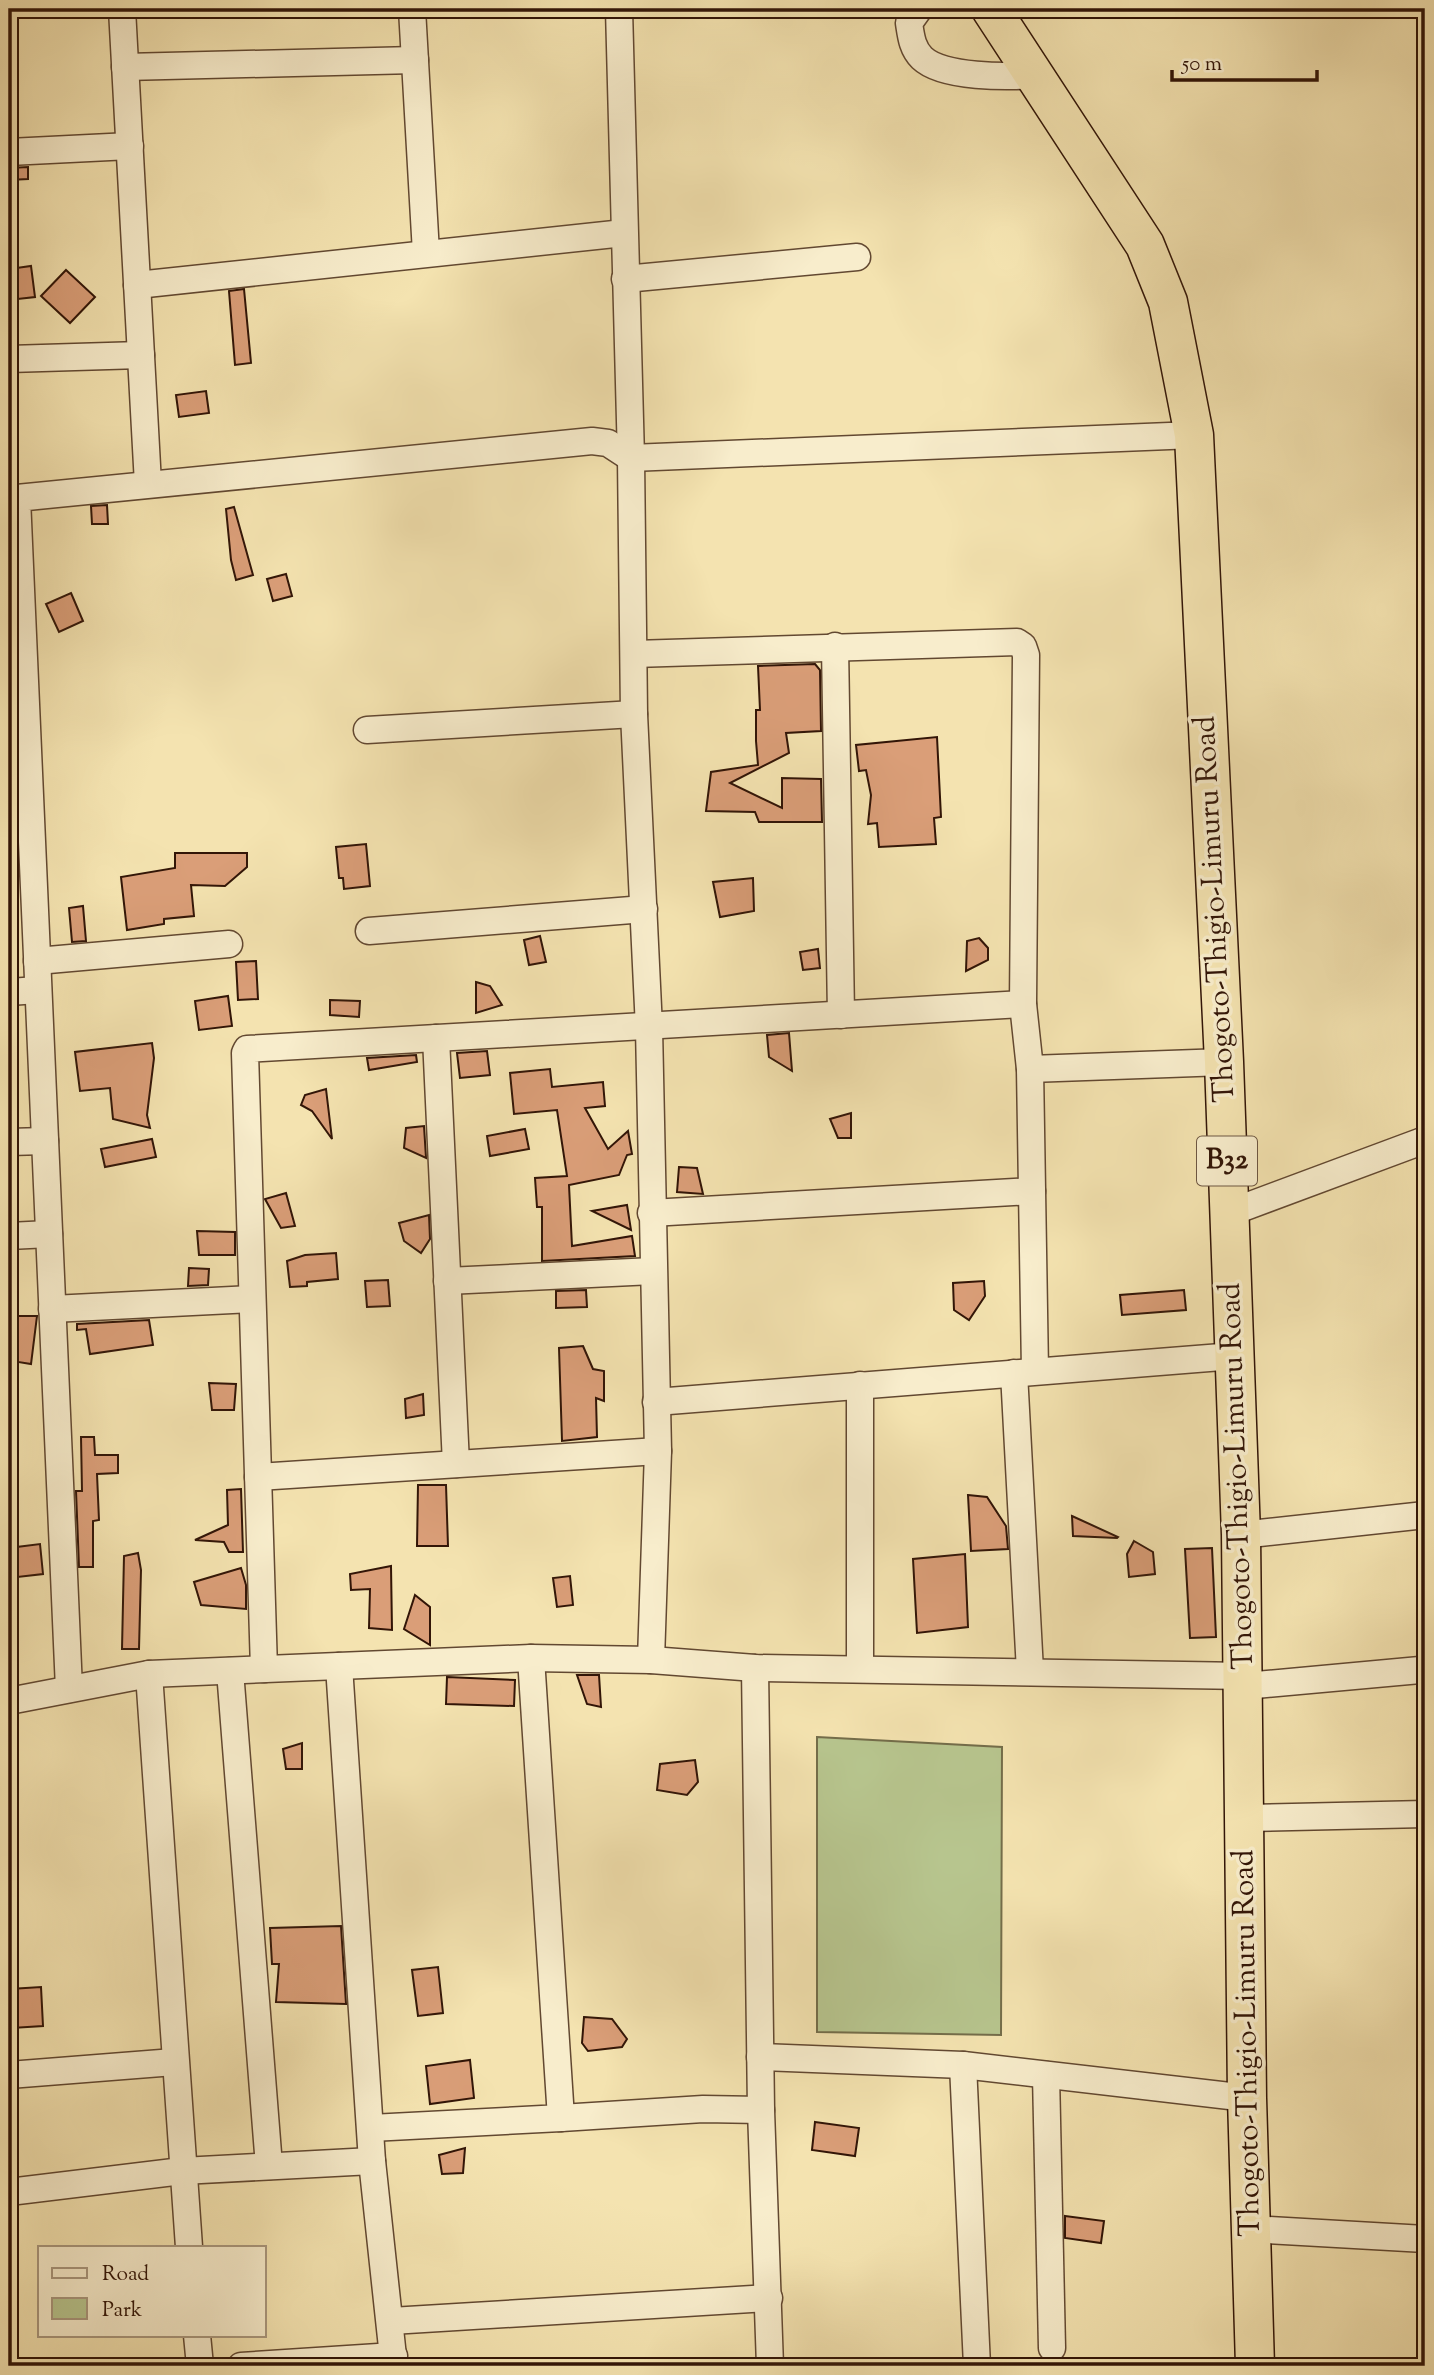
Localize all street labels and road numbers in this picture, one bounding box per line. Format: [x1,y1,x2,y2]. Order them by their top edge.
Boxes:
street label: Thogoto-Thigio-Limuru Road [1184,714,1248,1103]
road number: B32 [1197,1136,1257,1186]
street label: Thogoto-Thigio-Limuru Road [1210,1282,1266,1670]
street label: Thogoto-Thigio-Limuru Road [1223,1849,1273,2237]

